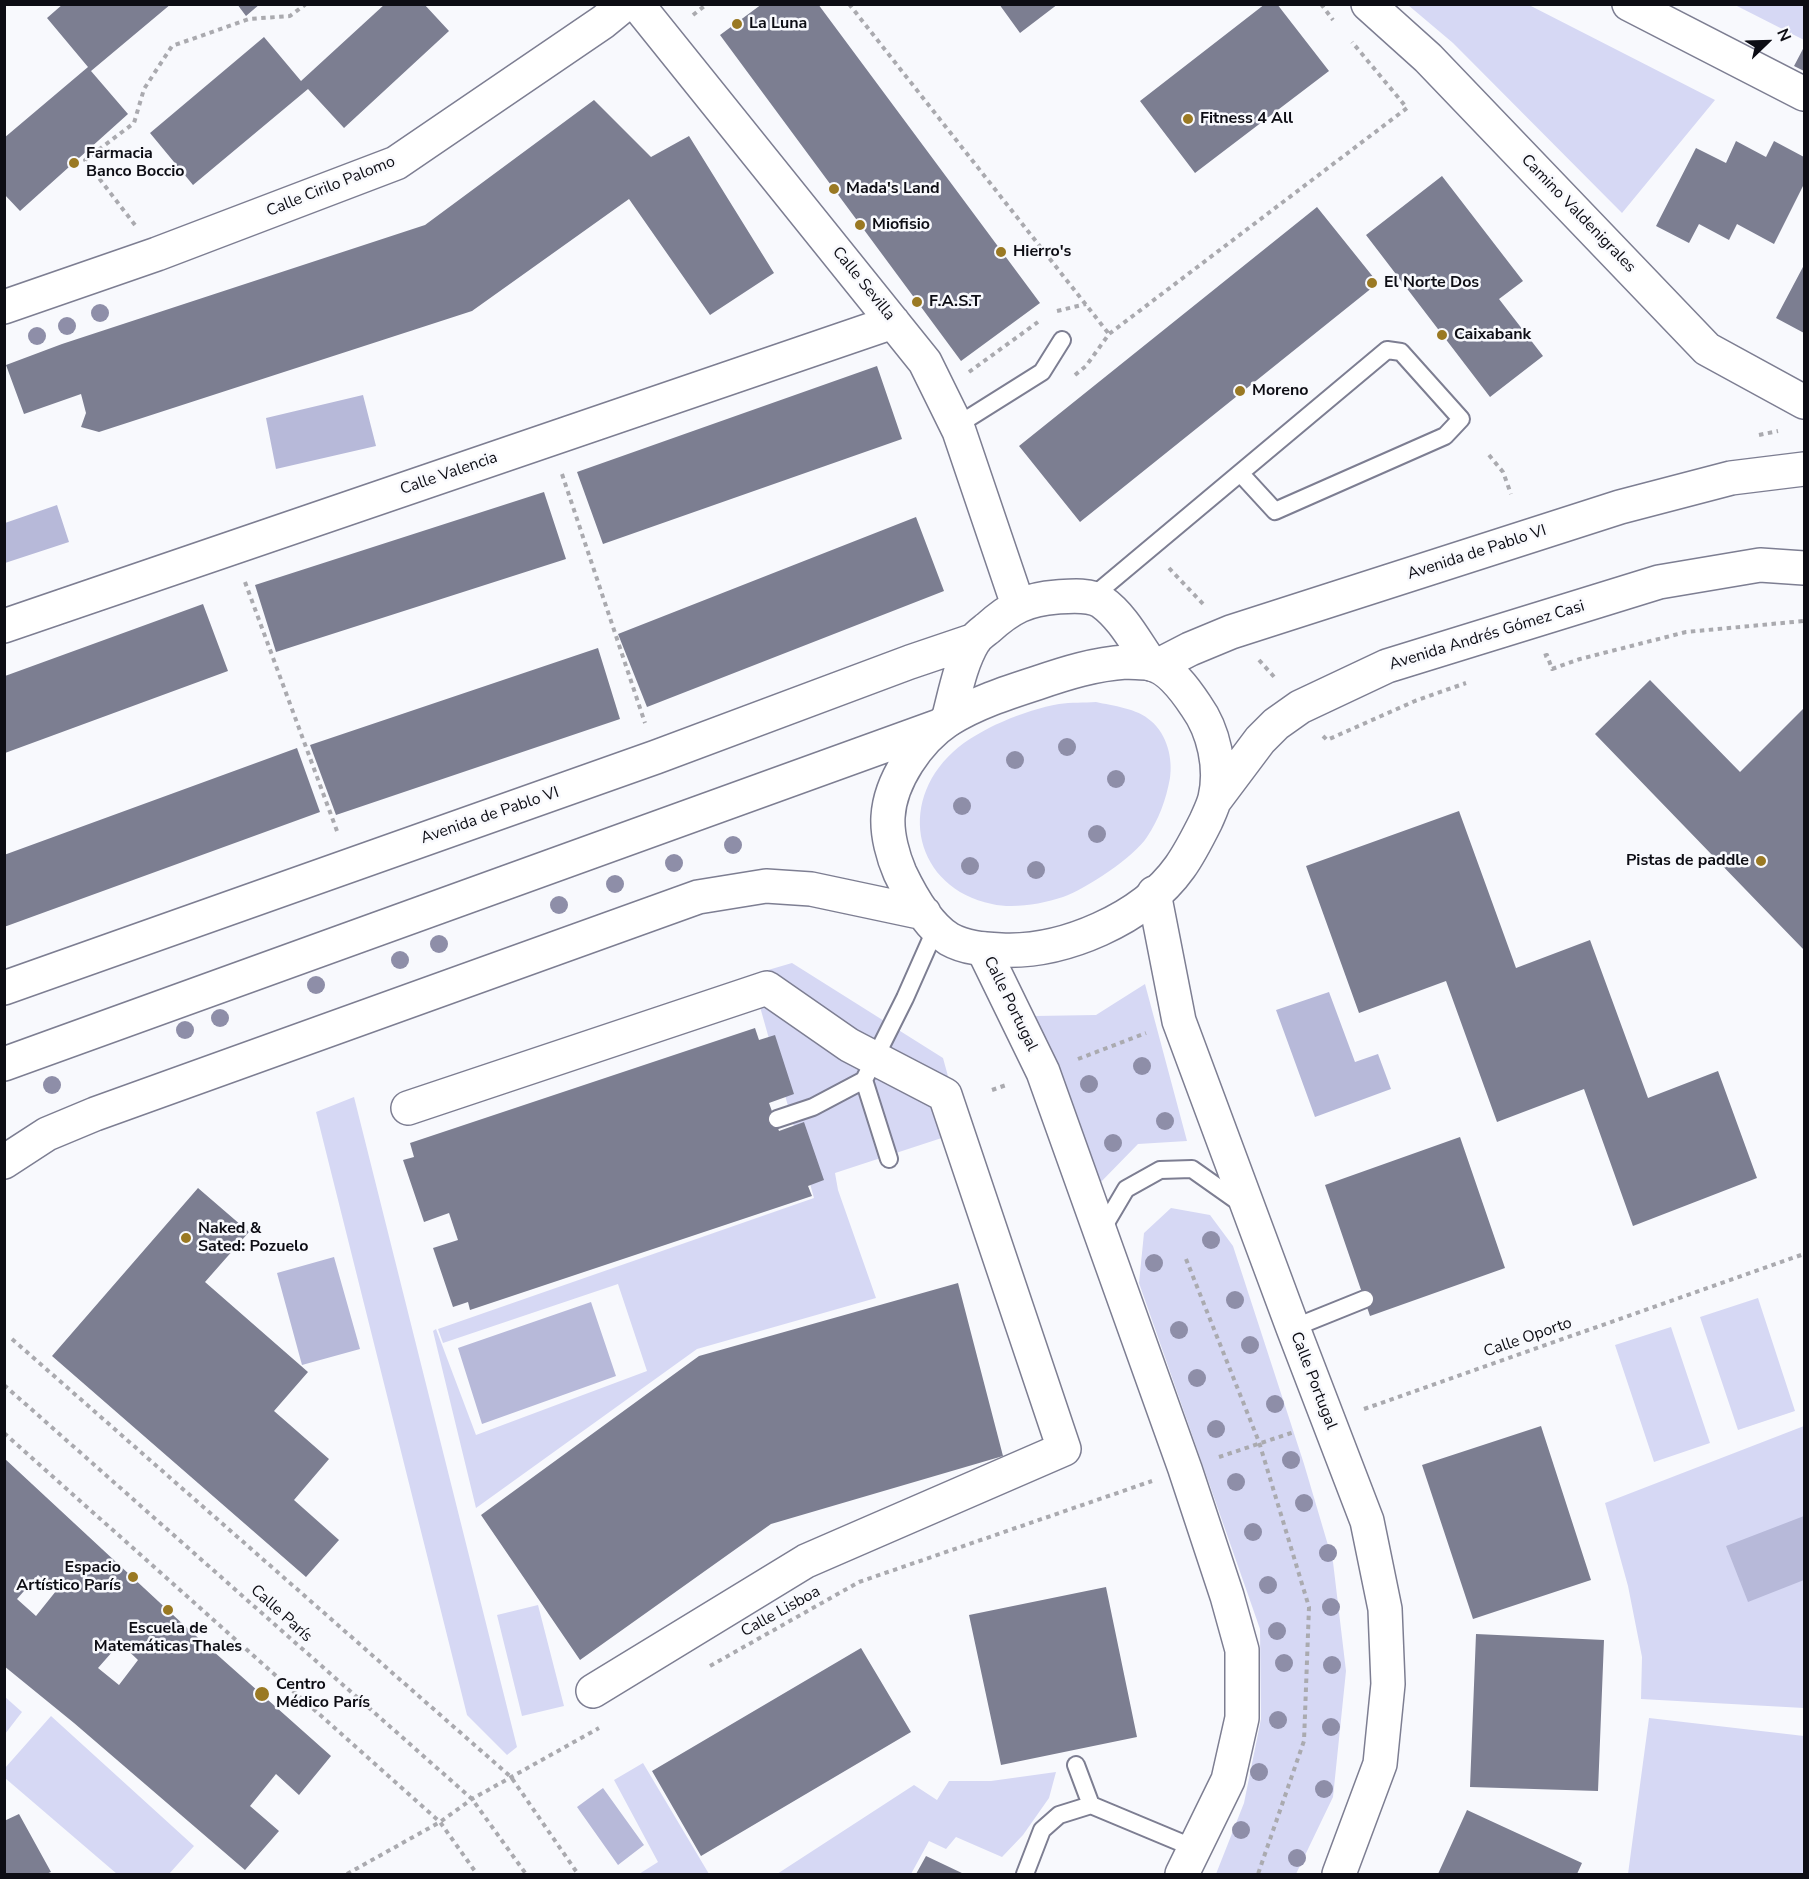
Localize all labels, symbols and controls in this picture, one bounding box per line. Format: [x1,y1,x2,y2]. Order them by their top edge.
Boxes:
north arrow [1737,12,1797,72]
place label: La Luna [749,14,807,34]
marker: La Luna [730,17,744,31]
text: N [1771,25,1796,45]
place label: Fitness 4 All [1200,109,1293,129]
marker: Fitness 4 All [1181,112,1195,126]
place label: Farmacia Banco Boccio [86,144,185,182]
street label: Camino Valdenigrales [1517,151,1639,277]
street label: Calle Cirilo Palomo [264,152,398,222]
marker: Farmacia Banco Boccio [67,156,81,170]
place label: Mada's Land [846,179,940,199]
marker: Mada's Land [827,182,841,196]
place label: Miofisio [872,215,930,235]
marker: Miofisio [853,218,867,232]
place label: Hierro's [1013,242,1071,262]
street label: Calle Sevilla [827,243,899,325]
marker: Hierro's [994,245,1008,259]
place label: El Norte Dos [1384,273,1479,293]
marker: El Norte Dos [1365,276,1379,290]
place label: F.A.S.T [929,292,981,312]
marker: F.A.S.T [910,295,924,309]
place label: Caixabank [1454,325,1531,345]
marker: Caixabank [1435,328,1449,342]
place label: Moreno [1252,381,1308,401]
marker: Moreno [1233,384,1247,398]
street label: Calle Valencia [398,448,500,500]
street label: Avenida de Pablo VI [1405,521,1549,585]
street label: Avenida Andrés Gómez Casi [1387,597,1587,675]
street label: Avenida de Pablo VI [418,783,562,849]
place label: Pistas de paddle [1626,851,1749,871]
marker: Pistas de paddle [1754,854,1768,868]
street label: Calle Portugal [979,954,1041,1054]
place label: Naked & Sated: Pozuelo [198,1219,308,1257]
marker: Naked & Sated: Pozuelo [179,1231,193,1245]
street label: Calle Oporto [1481,1314,1575,1362]
street label: Calle Portugal [1286,1329,1340,1433]
place label: Espacio Artístico París [16,1558,121,1596]
marker: Espacio Artístico París [126,1570,140,1584]
street label: Calle París [246,1581,316,1647]
street label: Calle Lisboa [738,1582,824,1642]
marker: Escuela de Matemáticas Thales [161,1603,175,1617]
place label: Escuela de Matemáticas Thales [94,1619,242,1657]
place label: Centro Médico París [276,1675,370,1713]
marker: Centro Médico París [253,1685,271,1703]

